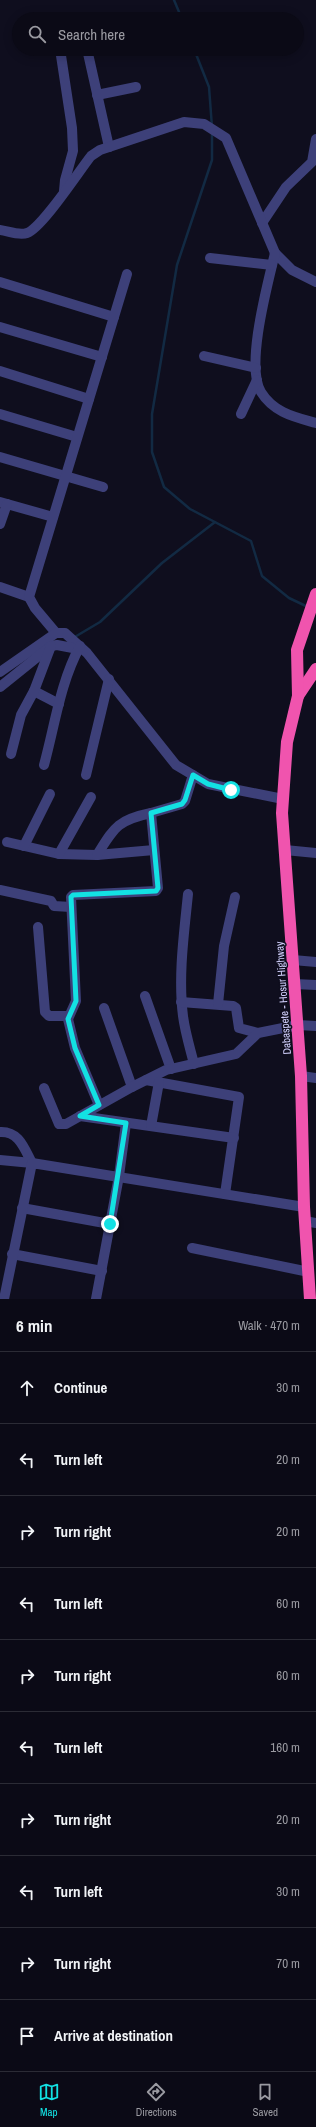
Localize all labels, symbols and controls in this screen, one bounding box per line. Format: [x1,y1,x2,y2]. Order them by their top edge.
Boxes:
search box [12,12,304,56]
icon: search [26,23,48,45]
text: Search here [58,24,125,45]
route start [222,781,240,799]
street label: Dabaspete - Hosur Highway [272,941,294,1055]
route end [101,1215,119,1233]
text: 6 min [16,1314,52,1337]
text: Walk · 470 m [238,1317,300,1334]
icon: ahead [16,1377,38,1399]
text: Continue [54,1377,107,1398]
text: 30 m [276,1379,300,1396]
icon: left [16,1449,38,1471]
text: Turn left [54,1449,102,1470]
text: 20 m [276,1451,300,1468]
icon: right [16,1521,38,1543]
text: Turn right [54,1521,111,1542]
text: 20 m [276,1523,300,1540]
icon: left [16,1593,38,1615]
text: Turn left [54,1593,102,1614]
text: 60 m [276,1595,300,1612]
icon: right [16,1665,38,1687]
text: Turn right [54,1665,111,1686]
text: 60 m [276,1667,300,1684]
icon: left [16,1737,38,1759]
text: Turn left [54,1737,102,1758]
text: 160 m [270,1739,300,1756]
icon: right [16,1809,38,1831]
text: Turn right [54,1809,111,1830]
text: 20 m [276,1811,300,1828]
icon: left [16,1881,38,1903]
text: Turn left [54,1881,102,1902]
text: 30 m [276,1883,300,1900]
icon: right [16,1953,38,1975]
text: Turn right [54,1953,111,1974]
text: 70 m [276,1955,300,1972]
icon: arrive [16,2025,38,2047]
text: Arrive at destination [54,2025,173,2046]
tab: Map [38,2081,60,2119]
tab: Directions [136,2081,177,2119]
tab: Saved [253,2081,278,2119]

